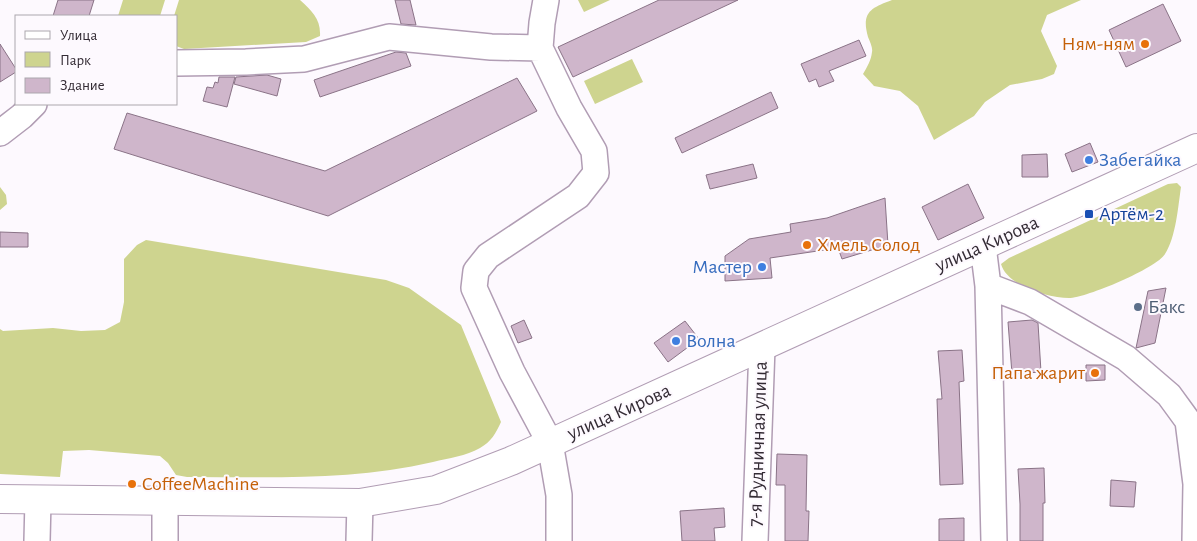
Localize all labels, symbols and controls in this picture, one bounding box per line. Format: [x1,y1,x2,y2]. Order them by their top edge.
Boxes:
legend [15,15,178,105]
text: Улица [60,28,97,43]
place label: Ням-ням [1061,34,1135,54]
marker: Ням-ням [1139,38,1151,50]
text: Парк [60,53,91,68]
text: Здание [60,78,105,93]
place label: Забегайка [1099,150,1181,170]
marker: Забегайка [1083,154,1095,166]
place label: Артём-2 [1099,204,1164,224]
marker: Артём-2 [1083,208,1095,220]
street label: улица Кирова [931,212,1042,276]
place label: Хмель Солод [817,235,920,255]
marker: Хмель Солод [801,239,813,251]
place label: Мастер [692,257,752,277]
marker: Мастер [756,261,768,273]
place label: Бакс [1148,297,1185,317]
marker: Бакс [1132,301,1144,313]
place label: Волна [686,331,736,351]
marker: Волна [670,335,682,347]
street label: 7-я Рудничная улица [745,361,771,527]
place label: Папа жарит [991,363,1086,383]
marker: Папа жарит [1089,367,1101,379]
street label: улица Кирова [563,380,674,444]
place label: CoffeeMachine [142,474,259,494]
marker: CoffeeMachine [126,478,138,490]

